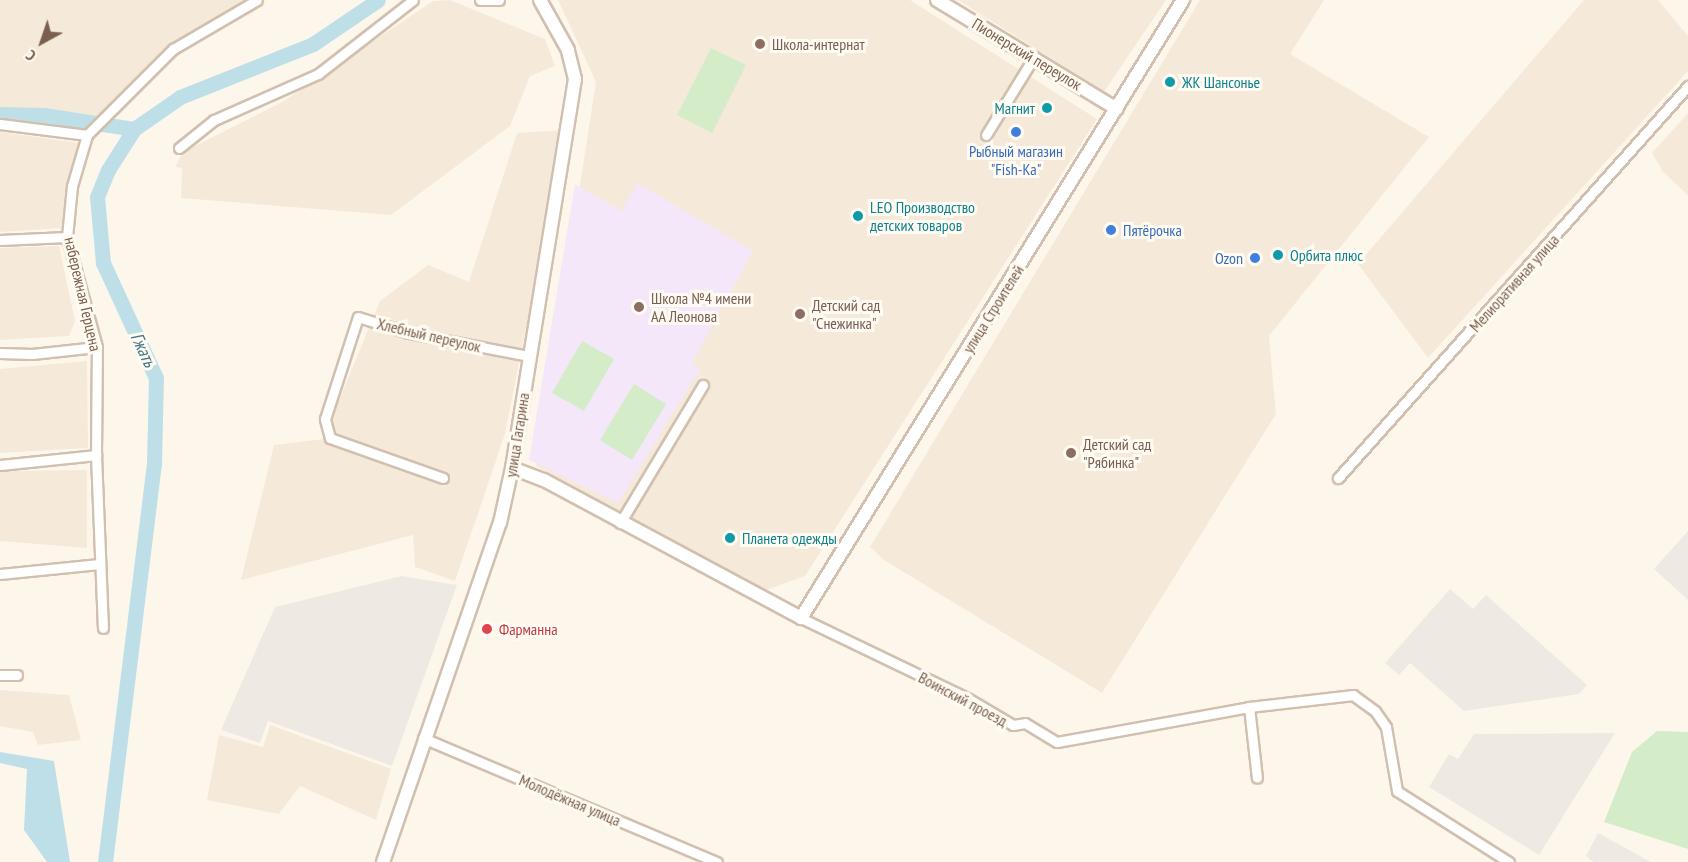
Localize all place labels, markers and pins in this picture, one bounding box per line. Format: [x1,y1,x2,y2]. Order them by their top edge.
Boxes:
place label: Школа-интернат [772,34,865,54]
marker: Школа-интернат [753,37,767,51]
place label: ЖК Шансонье [1182,72,1260,92]
marker: ЖК Шансонье [1163,75,1177,89]
place label: Магнит [995,98,1035,118]
marker: Магнит [1040,101,1054,115]
marker: Рыбный магазин "Fish-Ка" [1009,125,1023,139]
place label: Рыбный магазин "Fish-Ка" [969,141,1063,179]
place label: LEO Производство детских товаров [870,197,975,235]
marker: LEO Производство детских товаров [851,209,865,223]
place label: Пятёрочка [1123,220,1182,240]
marker: Пятёрочка [1104,223,1118,237]
place label: Орбита плюс [1290,245,1363,265]
place label: Ozon [1215,248,1243,268]
marker: Орбита плюс [1271,248,1285,262]
marker: Ozon [1248,251,1262,265]
place label: Школа №4 имени АА Леонова [651,288,751,326]
place label: Детский сад "Снежинка" [812,295,880,333]
marker: Школа №4 имени АА Леонова [632,300,646,314]
marker: Детский сад "Снежинка" [793,307,807,321]
place label: Детский сад "Рябинка" [1083,434,1151,472]
marker: Детский сад "Рябинка" [1064,446,1078,460]
place label: Планета одежды [742,528,837,548]
marker: Планета одежды [723,531,737,545]
place label: Фарманна [499,619,558,639]
marker: Фарманна [480,622,494,636]

